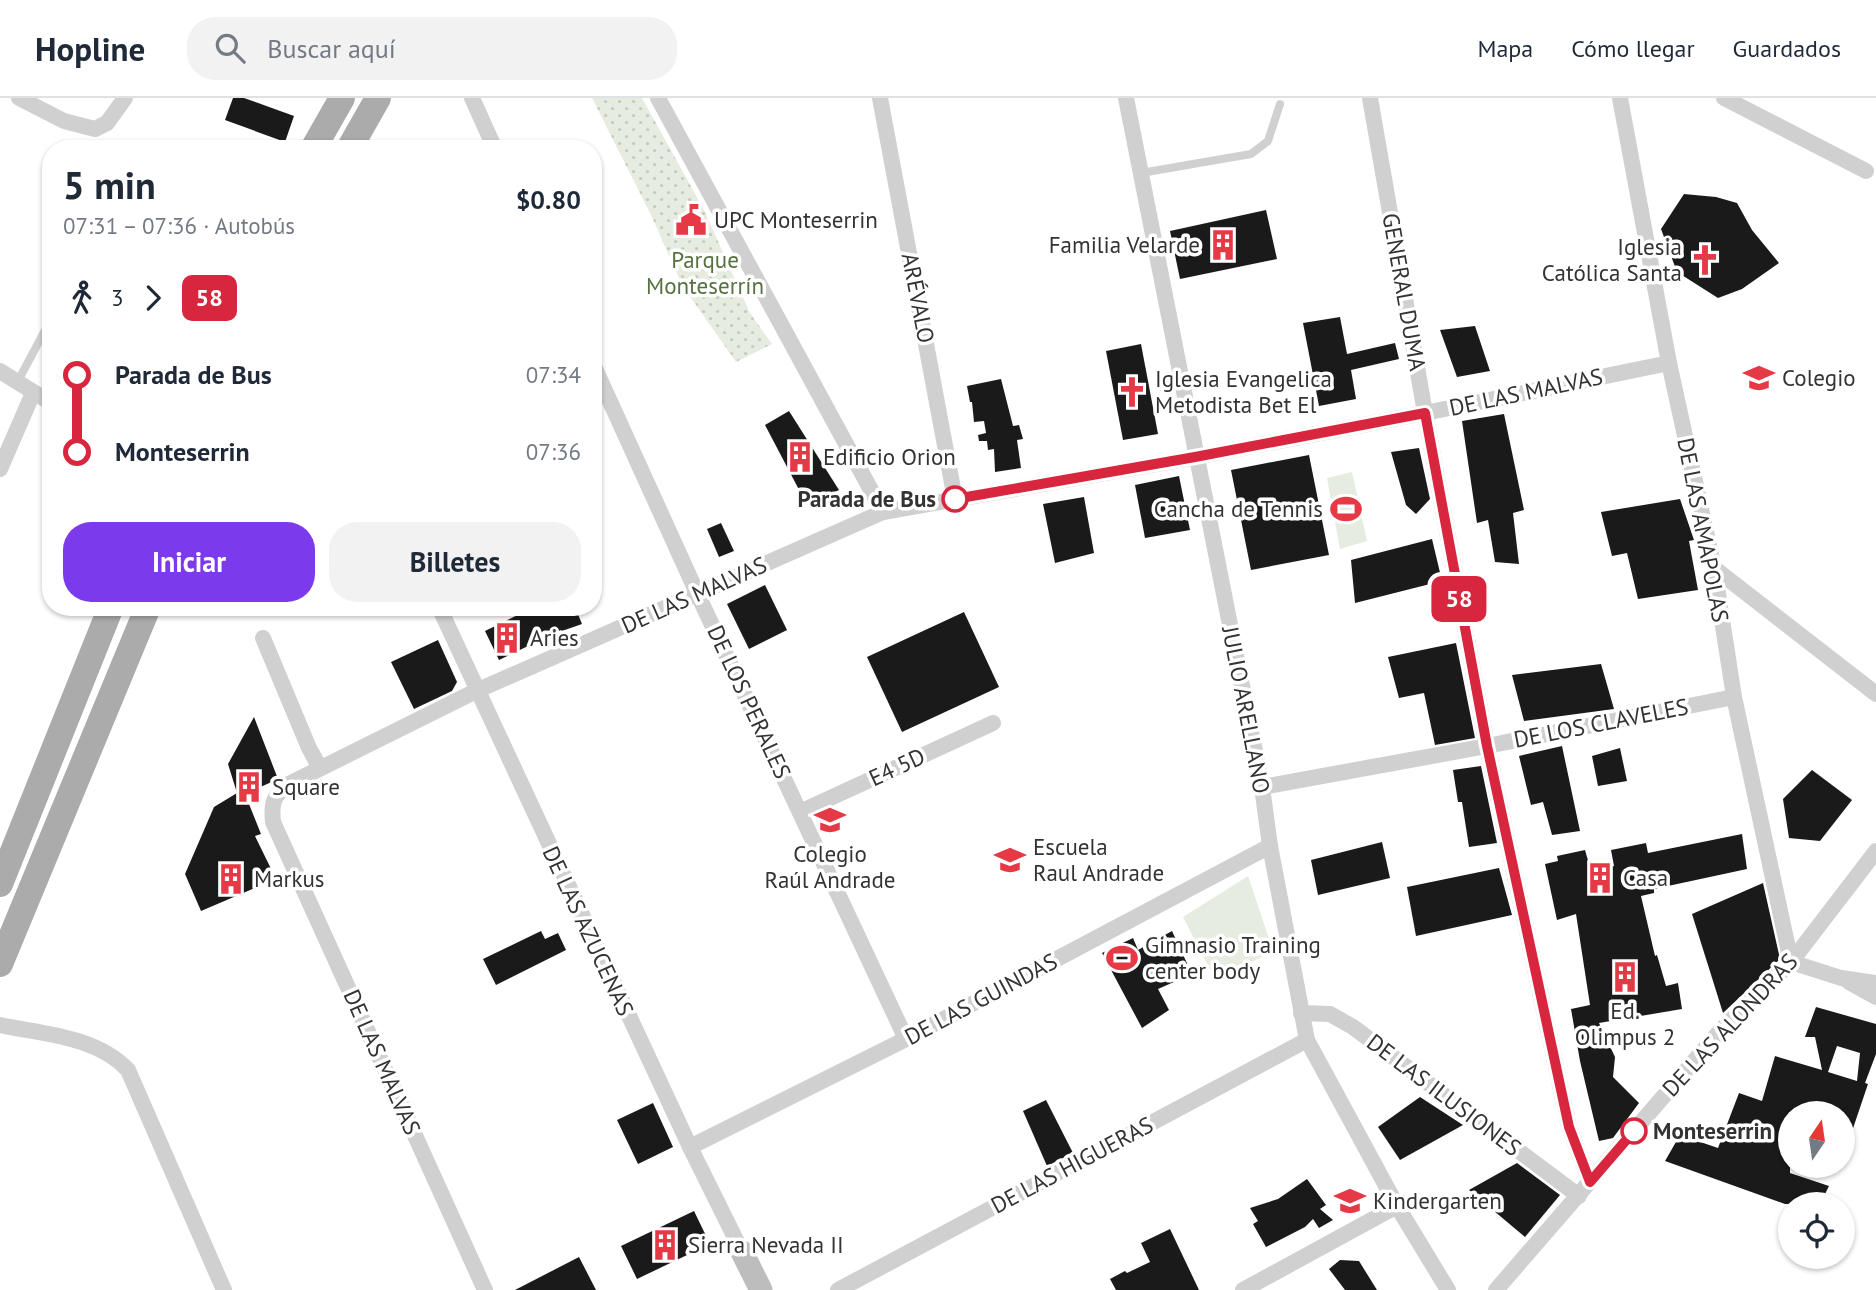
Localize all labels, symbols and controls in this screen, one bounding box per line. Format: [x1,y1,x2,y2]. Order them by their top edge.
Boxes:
search box [187,17,677,80]
text: Hopline [35,27,145,70]
icon: search [211,29,249,67]
text: Buscar aquí [267,32,396,65]
text: Mapa [1477,33,1533,64]
text: Cómo llegar [1571,33,1695,64]
text: Guardados [1733,33,1841,64]
text: 5 min [63,160,156,209]
text: $0.80 [516,183,581,216]
public building icon: UPC Monteserrin [674,203,708,237]
place label: UPC Monteserrin [714,205,878,234]
text: 07:31 – 07:36 · Autobús [63,211,295,240]
street label: GENERAL DUMA [1376,211,1433,374]
building icon: Familia Velarde [1206,228,1240,262]
place label: Familia Velarde [1049,230,1200,259]
place label: Iglesia Católica Santa [1542,232,1682,287]
church icon: Iglesia Católica Santa [1688,243,1722,277]
park label: Parque Monteserrín [646,245,764,300]
street label: ARÉVALO [896,250,941,345]
icon: walk [63,279,101,317]
icon: forward [134,279,172,317]
text: 58 [196,282,223,313]
text: 3 [111,283,124,312]
text: Parada de Bus [115,358,272,391]
text: 07:34 [526,360,581,389]
street label: DE LAS MALVAS [1446,361,1605,422]
school or university icon: Colegio [1742,361,1776,395]
place label: Colegio [1782,363,1856,392]
place label: Iglesia Evangelica Metodista Bet El [1155,364,1332,419]
church icon: Iglesia Evangelica Metodista Bet El [1115,375,1149,409]
text: Monteserrin [115,435,250,468]
street label: DE LAS AMAPOLAS [1671,435,1736,625]
text: 07:36 [526,437,581,466]
building icon: Edificio Orion [783,440,817,474]
place label: Edificio Orion [823,442,956,471]
place label: Parada de Bus [797,484,936,513]
marker: Parada de Bus [942,486,968,512]
sports icon: Cancha de Tennis [1329,492,1363,526]
place label: Cancha de Tennis [1154,494,1323,523]
button: Iniciar [63,522,315,602]
button: Billetes [329,522,581,602]
street label: DE LAS MALVAS [617,550,771,640]
line badge: 58 [1428,576,1490,622]
text: 58 [1445,583,1473,614]
street label: DE LOS PERALES [701,620,798,783]
building icon: Aries [490,621,524,655]
place label: Aries [530,623,579,652]
street label: JULIO ARELLANO [1216,623,1277,796]
street label: DE LOS CLAVELES [1511,691,1691,754]
street label: E4 5D [864,741,929,792]
building icon: Square [232,770,266,804]
place label: Square [272,772,340,801]
school or university icon: Colegio Raúl Andrade [813,803,847,837]
place label: Escuela Raul Andrade [1033,832,1164,887]
place label: Colegio Raúl Andrade [764,839,896,894]
street label: DE LAS AZUCENAS [536,841,640,1020]
school or university icon: Escuela Raul Andrade [993,843,1027,877]
building icon: Casa [1583,861,1617,895]
building icon: Markus [214,862,248,896]
place label: Casa [1623,863,1668,892]
place label: Markus [254,864,325,893]
place label: Gimnasio Training center body [1145,930,1321,985]
sports icon: Gimnasio Training center body [1105,941,1139,975]
street label: DE LAS GUINDAS [899,946,1062,1051]
street label: DE LAS ALONDRAS [1656,947,1803,1102]
building icon: Ed. Olimpus 2 [1608,960,1642,994]
street label: DE LAS MALVAS [337,985,427,1139]
place label: Ed. Olimpus 2 [1575,996,1675,1051]
street label: DE LAS ILUSIONES [1361,1027,1527,1162]
north arrow [1778,1101,1855,1178]
map controls [1778,1101,1855,1269]
street label: DE LAS HIGUERAS [986,1110,1158,1220]
place label: Monteserrin [1653,1116,1772,1145]
marker: Monteserrin [1621,1118,1647,1144]
school or university icon: Kindergarten [1333,1184,1367,1218]
place label: Kindergarten [1373,1186,1502,1215]
button: locate [1778,1192,1855,1269]
building icon: Sierra Nevada II [648,1228,682,1262]
place label: Sierra Nevada II [688,1230,844,1259]

